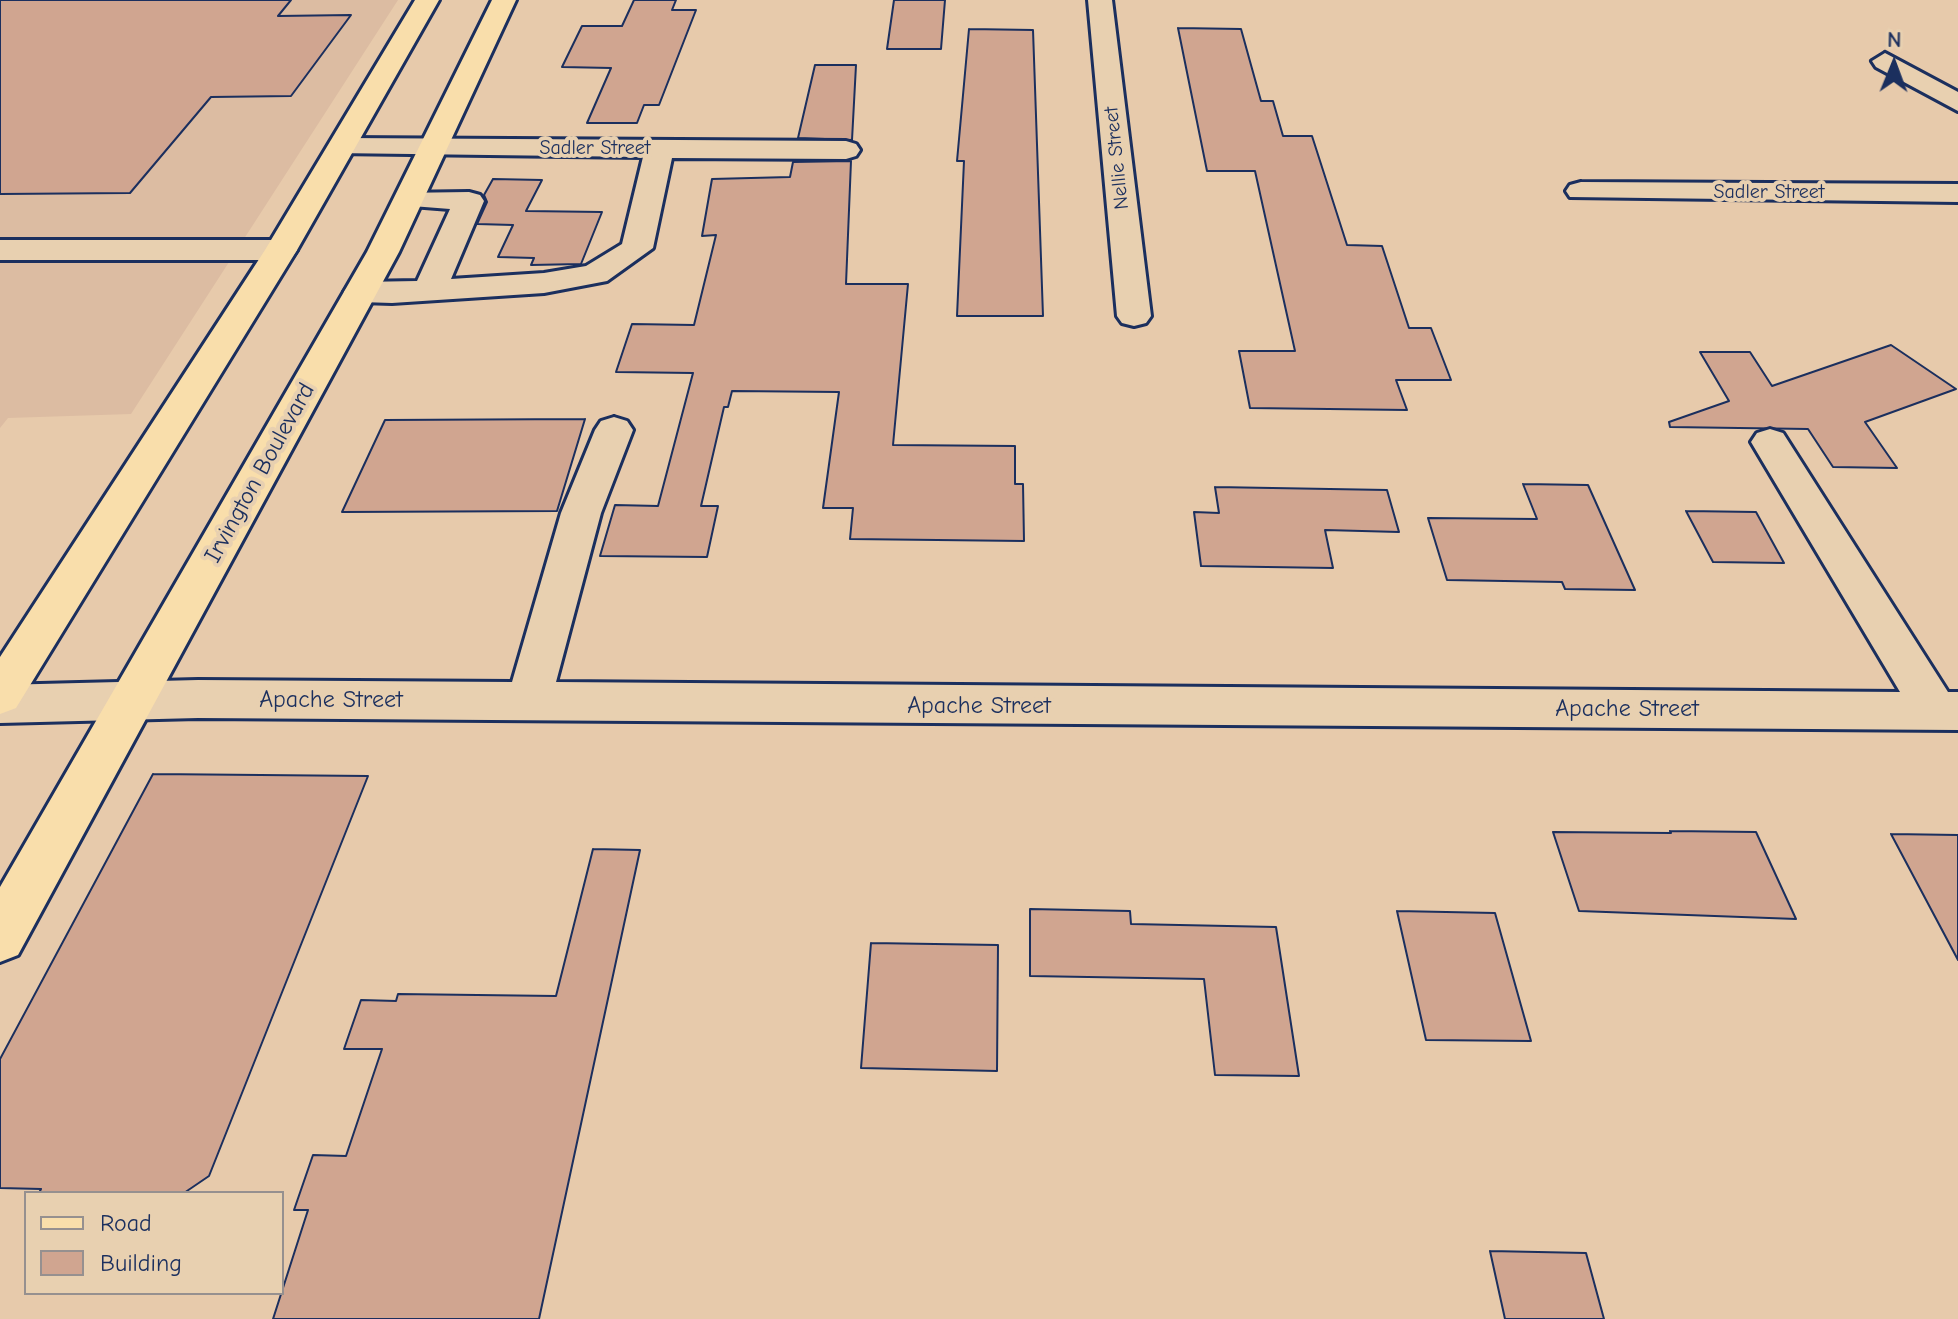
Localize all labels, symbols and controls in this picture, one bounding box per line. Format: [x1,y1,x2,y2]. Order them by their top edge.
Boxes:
north arrow [1854,24,1934,104]
text: N [1887,27,1902,53]
street label: Nellie Street [1100,105,1134,211]
street label: Sadler Street [539,136,651,160]
street label: Sadler Street [1713,180,1825,204]
street label: Irvington Boulevard [199,378,321,568]
street label: Apache Street [259,686,403,714]
street label: Apache Street [907,692,1051,720]
street label: Apache Street [1555,695,1699,723]
legend [24,1191,284,1295]
text: Road [100,1209,152,1237]
text: Building [100,1249,182,1277]

